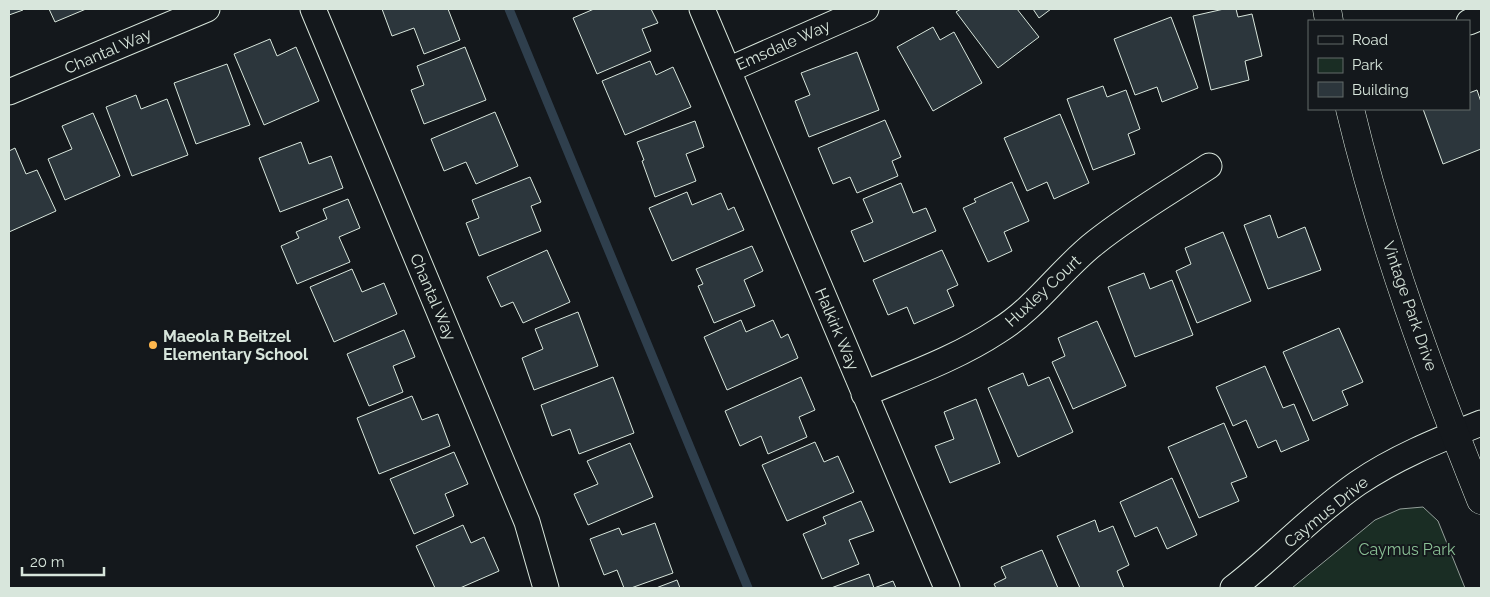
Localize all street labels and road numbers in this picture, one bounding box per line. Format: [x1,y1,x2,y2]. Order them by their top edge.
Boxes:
street label: Emsdale Way [733,16,833,74]
street label: Chantal Way [62,24,155,78]
street label: Vintage Park Drive [1379,239,1441,373]
street label: Chantal Way [406,251,460,344]
street label: Huxley Court [1001,251,1085,331]
street label: Halkirk Way [811,285,863,373]
street label: Caymus Drive [1280,472,1372,552]

